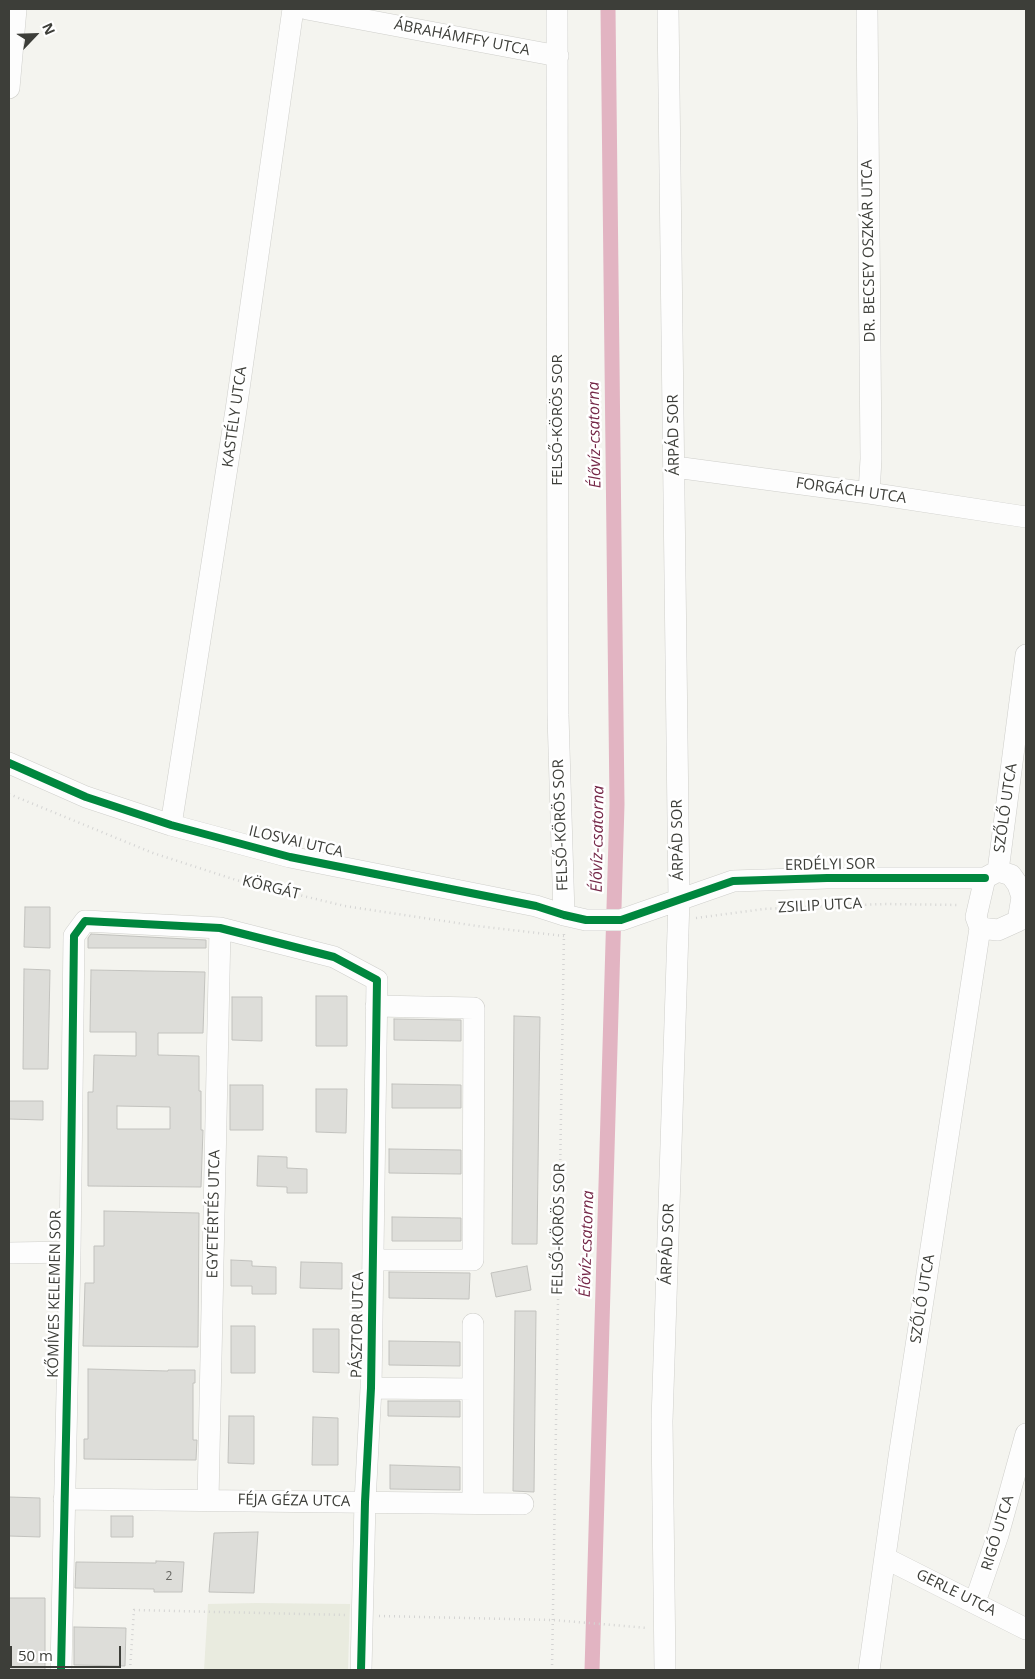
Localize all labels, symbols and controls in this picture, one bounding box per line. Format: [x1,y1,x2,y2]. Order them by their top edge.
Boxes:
north arrow [10,10,60,60]
street label: ÁBRAHÁMFFY UTCA [393,16,531,60]
text: N [38,20,60,38]
street label: DR. BECSEY OSZKÁR UTCA [858,159,880,343]
street label: FELSŐ-KÖRÖS SOR [549,354,567,486]
street label: KASTÉLY UTCA [219,365,251,469]
water label: Élővíz-csatorna [584,381,606,489]
street label: ÁRPÁD SOR [664,394,684,476]
street label: FORGÁCH UTCA [794,474,908,508]
street label: FELSŐ-KÖRÖS SOR [550,759,572,891]
street label: SZŐLŐ UTCA [991,762,1021,854]
water label: Élővíz-csatorna [587,785,609,893]
street label: ÁRPÁD SOR [668,799,688,881]
street label: ILOSVAI UTCA [247,822,345,862]
street label: ERDÉLYI SOR [785,855,875,875]
street label: KÖRGÁT [240,872,302,904]
street label: ZSILIP UTCA [778,895,862,917]
street label: EGYETÉRTÉS UTCA [204,1150,224,1278]
street label: FELSŐ-KÖRÖS SOR [549,1163,569,1295]
water label: Élővíz-csatorna [576,1190,598,1298]
street label: ÁRPÁD SOR [658,1203,678,1285]
street label: KŐMÍVES KELEMEN SOR [45,1210,65,1378]
street label: SZŐLŐ UTCA [907,1253,939,1345]
street label: PÁSZTOR UTCA [348,1272,368,1378]
street label: FÉJA GÉZA UTCA [237,1491,351,1511]
street label: RIGÓ UTCA [978,1493,1018,1573]
street label: GERLE UTCA [913,1566,999,1620]
house number: 2 [166,1570,172,1584]
scale bar [12,1636,124,1668]
text: 50 m [18,1645,53,1665]

